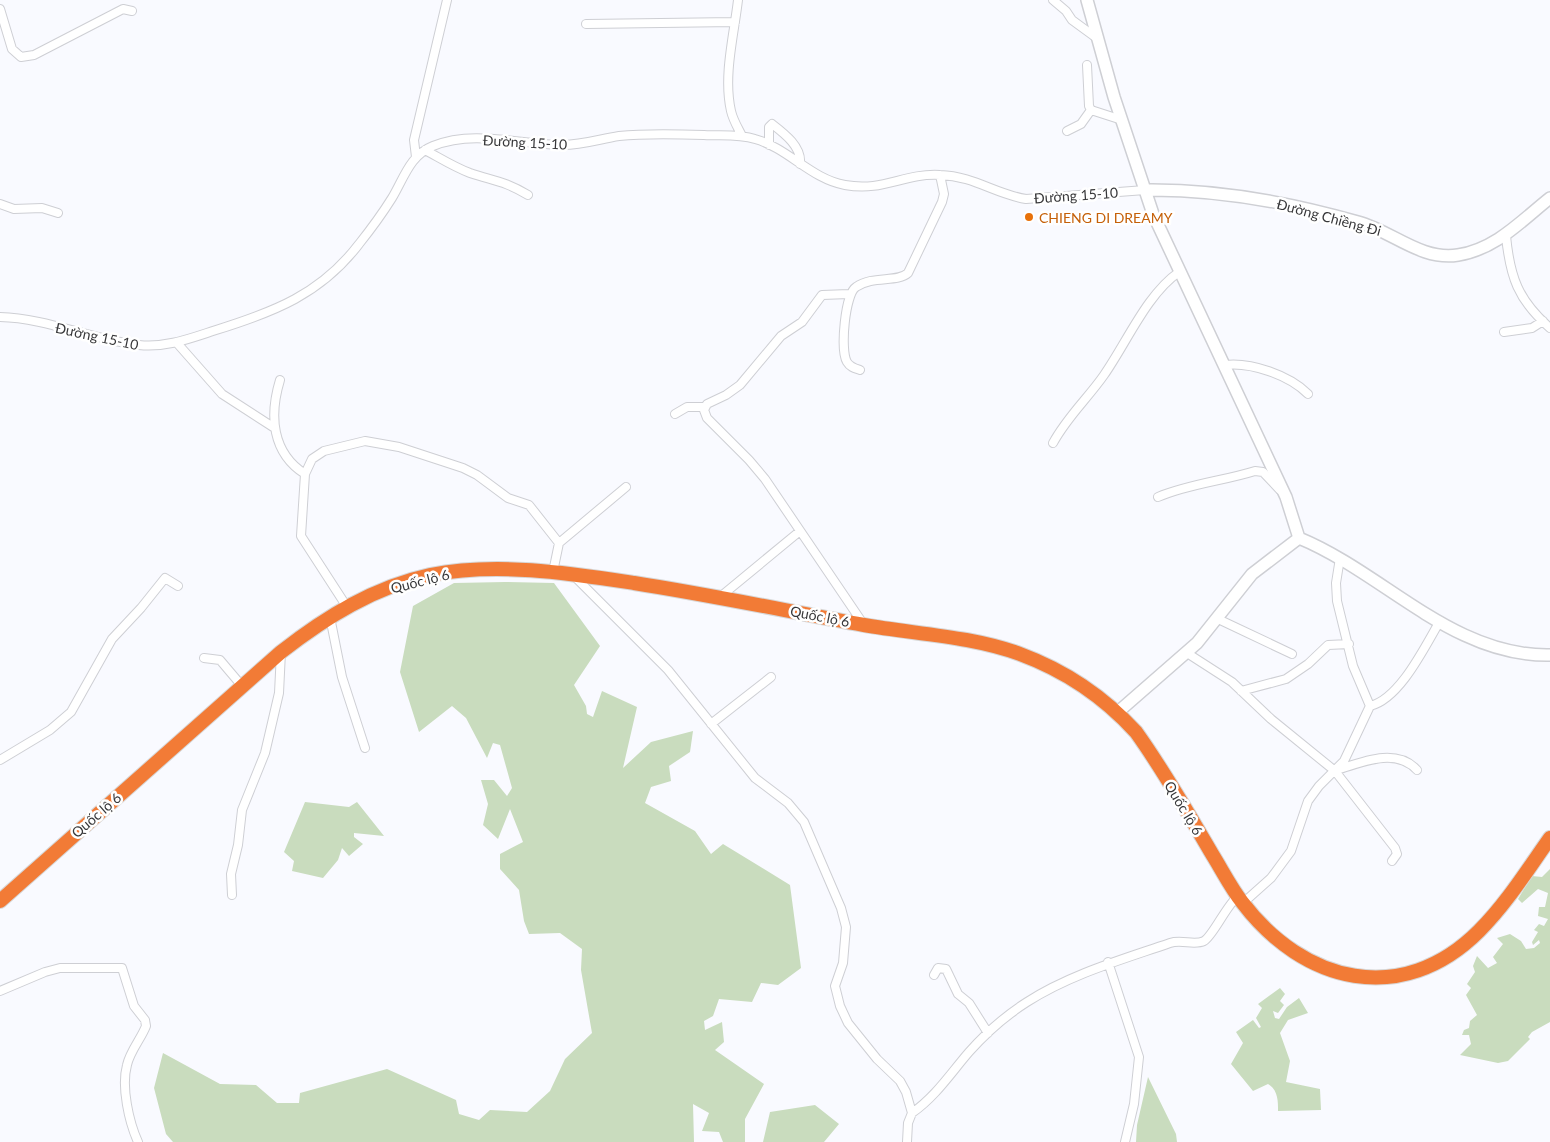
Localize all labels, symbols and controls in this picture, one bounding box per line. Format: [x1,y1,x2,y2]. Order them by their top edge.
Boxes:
street label: Đường 15-10 [482,131,568,153]
street label: Đường 15-10 [1033,184,1119,206]
street label: Đường Chiềng Đi [1275,195,1383,239]
place label: CHIENG DI DREAMY [1039,209,1173,226]
marker: CHIENG DI DREAMY [1023,211,1035,223]
street label: Đường 15-10 [54,319,140,353]
street label: Quốc lộ 6 [389,565,451,597]
street label: Quốc lộ 6 [789,602,851,630]
street label: Quốc lộ 6 [1161,778,1207,838]
street label: Quốc lộ 6 [68,789,124,841]

